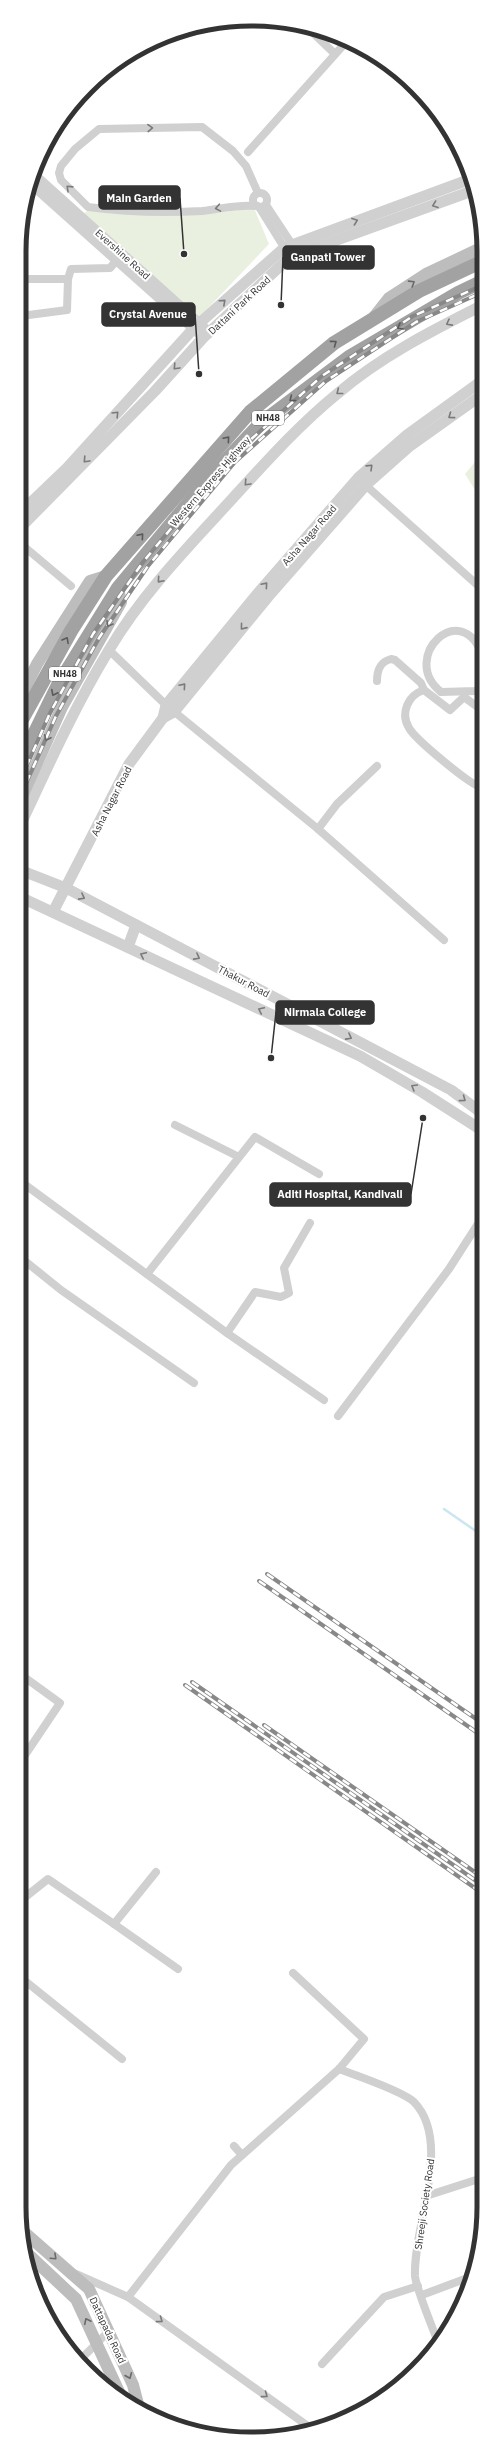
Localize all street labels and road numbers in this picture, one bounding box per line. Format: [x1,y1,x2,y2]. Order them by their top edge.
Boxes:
street label: Evershine Road [93,226,153,282]
street label: Dattani Park Road [205,273,273,338]
road number: NH48 [252,411,284,425]
street label: Western Express Highway [167,433,253,529]
street label: Asha Nagar Road [279,502,339,569]
road number: NH48 [49,667,81,681]
street label: Asha Nagar Road [88,764,135,838]
street label: Thakur Road [216,962,272,1000]
street label: Shreeji Society Road [412,2158,437,2250]
street label: Dattapada Road [86,2295,129,2366]

